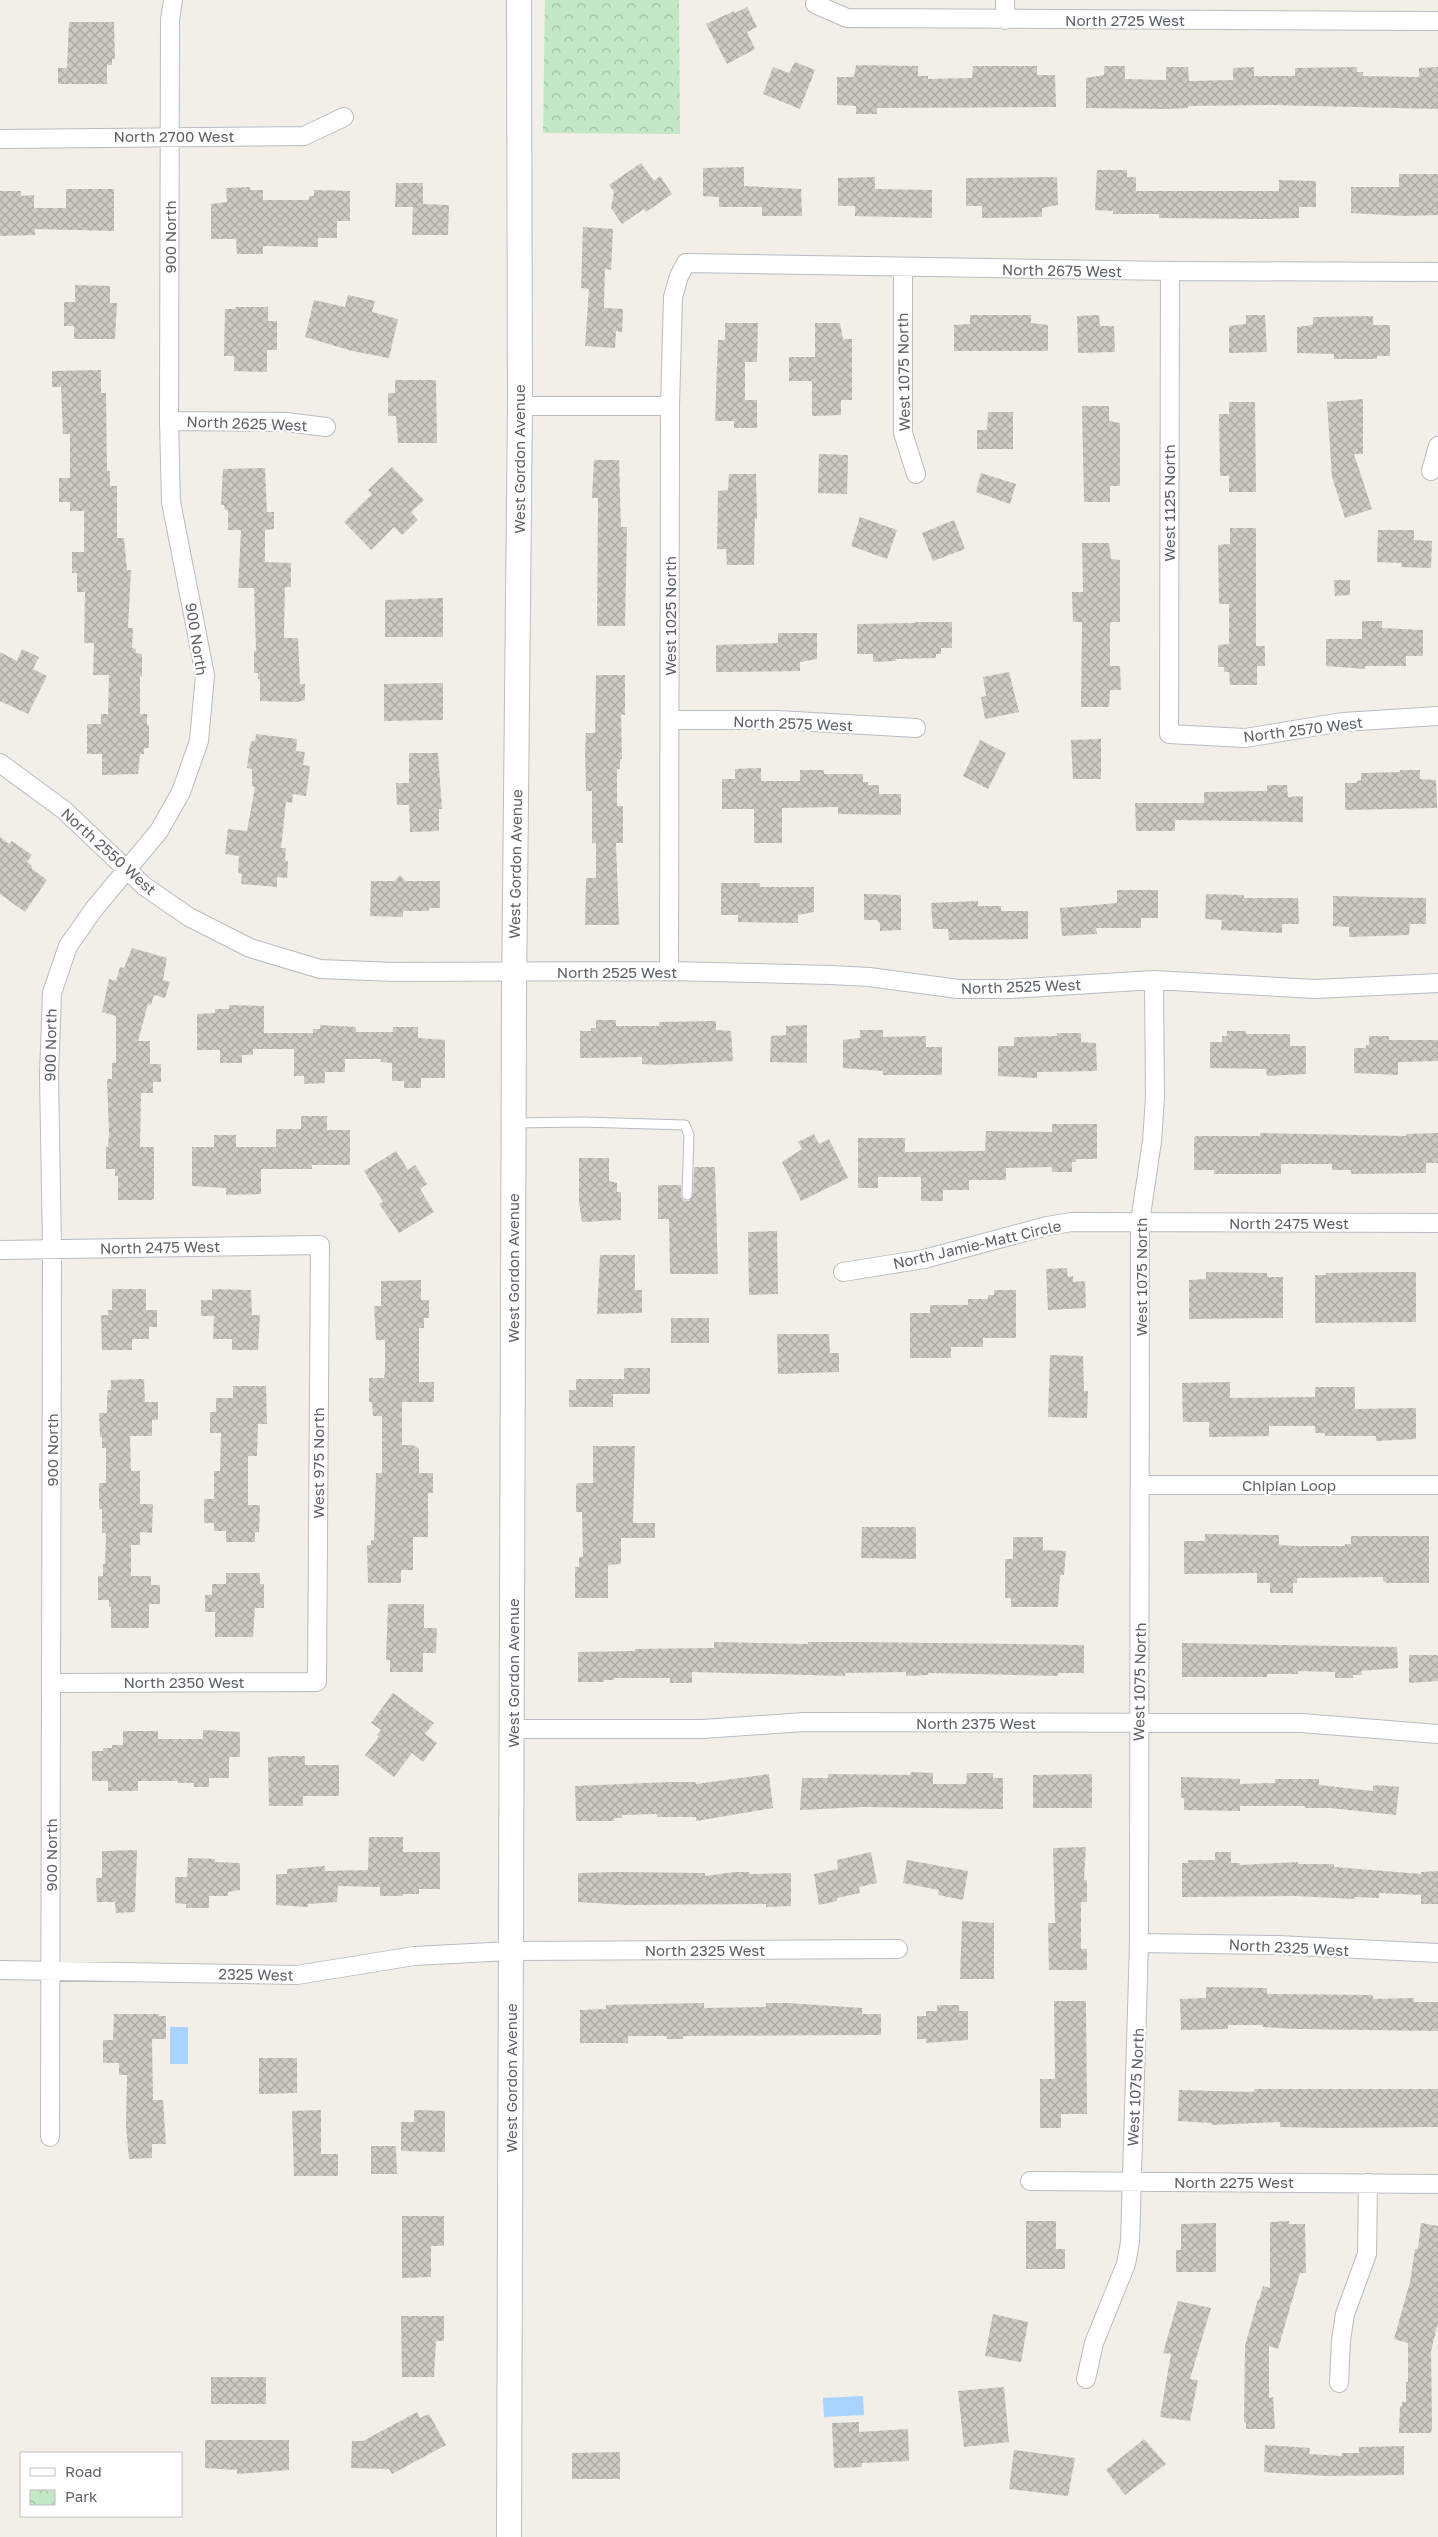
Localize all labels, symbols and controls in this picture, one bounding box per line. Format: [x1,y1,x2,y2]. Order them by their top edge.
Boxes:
street label: North 2725 West [1065,11,1185,29]
street label: North 2700 West [114,127,234,145]
street label: 900 North [161,200,179,274]
street label: North 2675 West [1002,260,1122,280]
street label: West 1075 North [893,312,913,432]
street label: West Gordon Avenue [510,384,528,534]
street label: North 2625 West [186,412,308,434]
street label: West 1125 North [1160,444,1178,562]
street label: West 1025 North [661,556,679,676]
street label: 900 North [182,601,212,677]
street label: North 2575 West [733,712,853,734]
street label: North 2570 West [1242,713,1364,745]
street label: West Gordon Avenue [505,789,525,939]
street label: North 2550 West [58,804,160,898]
street label: North 2525 West [557,963,677,981]
street label: North 2525 West [960,975,1082,997]
street label: 900 North [40,1008,60,1082]
street label: West Gordon Avenue [504,1193,522,1343]
street label: North 2475 West [1229,1214,1349,1232]
street label: North Jamie-Matt Circle [891,1216,1063,1272]
street label: West 1075 North [1132,1218,1150,1336]
street label: North 2475 West [100,1237,220,1257]
street label: West 975 North [309,1407,327,1519]
street label: 900 North [43,1413,61,1487]
street label: Chipian Loop [1242,1476,1336,1494]
street label: West Gordon Avenue [504,1598,522,1748]
street label: West 1075 North [1129,1622,1149,1742]
street label: North 2350 West [123,1673,245,1691]
street label: North 2375 West [916,1714,1036,1732]
street label: 900 North [42,1818,60,1892]
street label: North 2325 West [1228,1935,1350,1959]
street label: North 2325 West [645,1941,765,1959]
street label: 2325 West [218,1964,294,1984]
street label: West Gordon Avenue [502,2003,520,2153]
street label: West 1075 North [1123,2027,1147,2147]
street label: North 2275 West [1174,2173,1294,2191]
legend [20,2452,182,2517]
text: Road [65,2462,102,2480]
text: Park [65,2487,98,2505]

